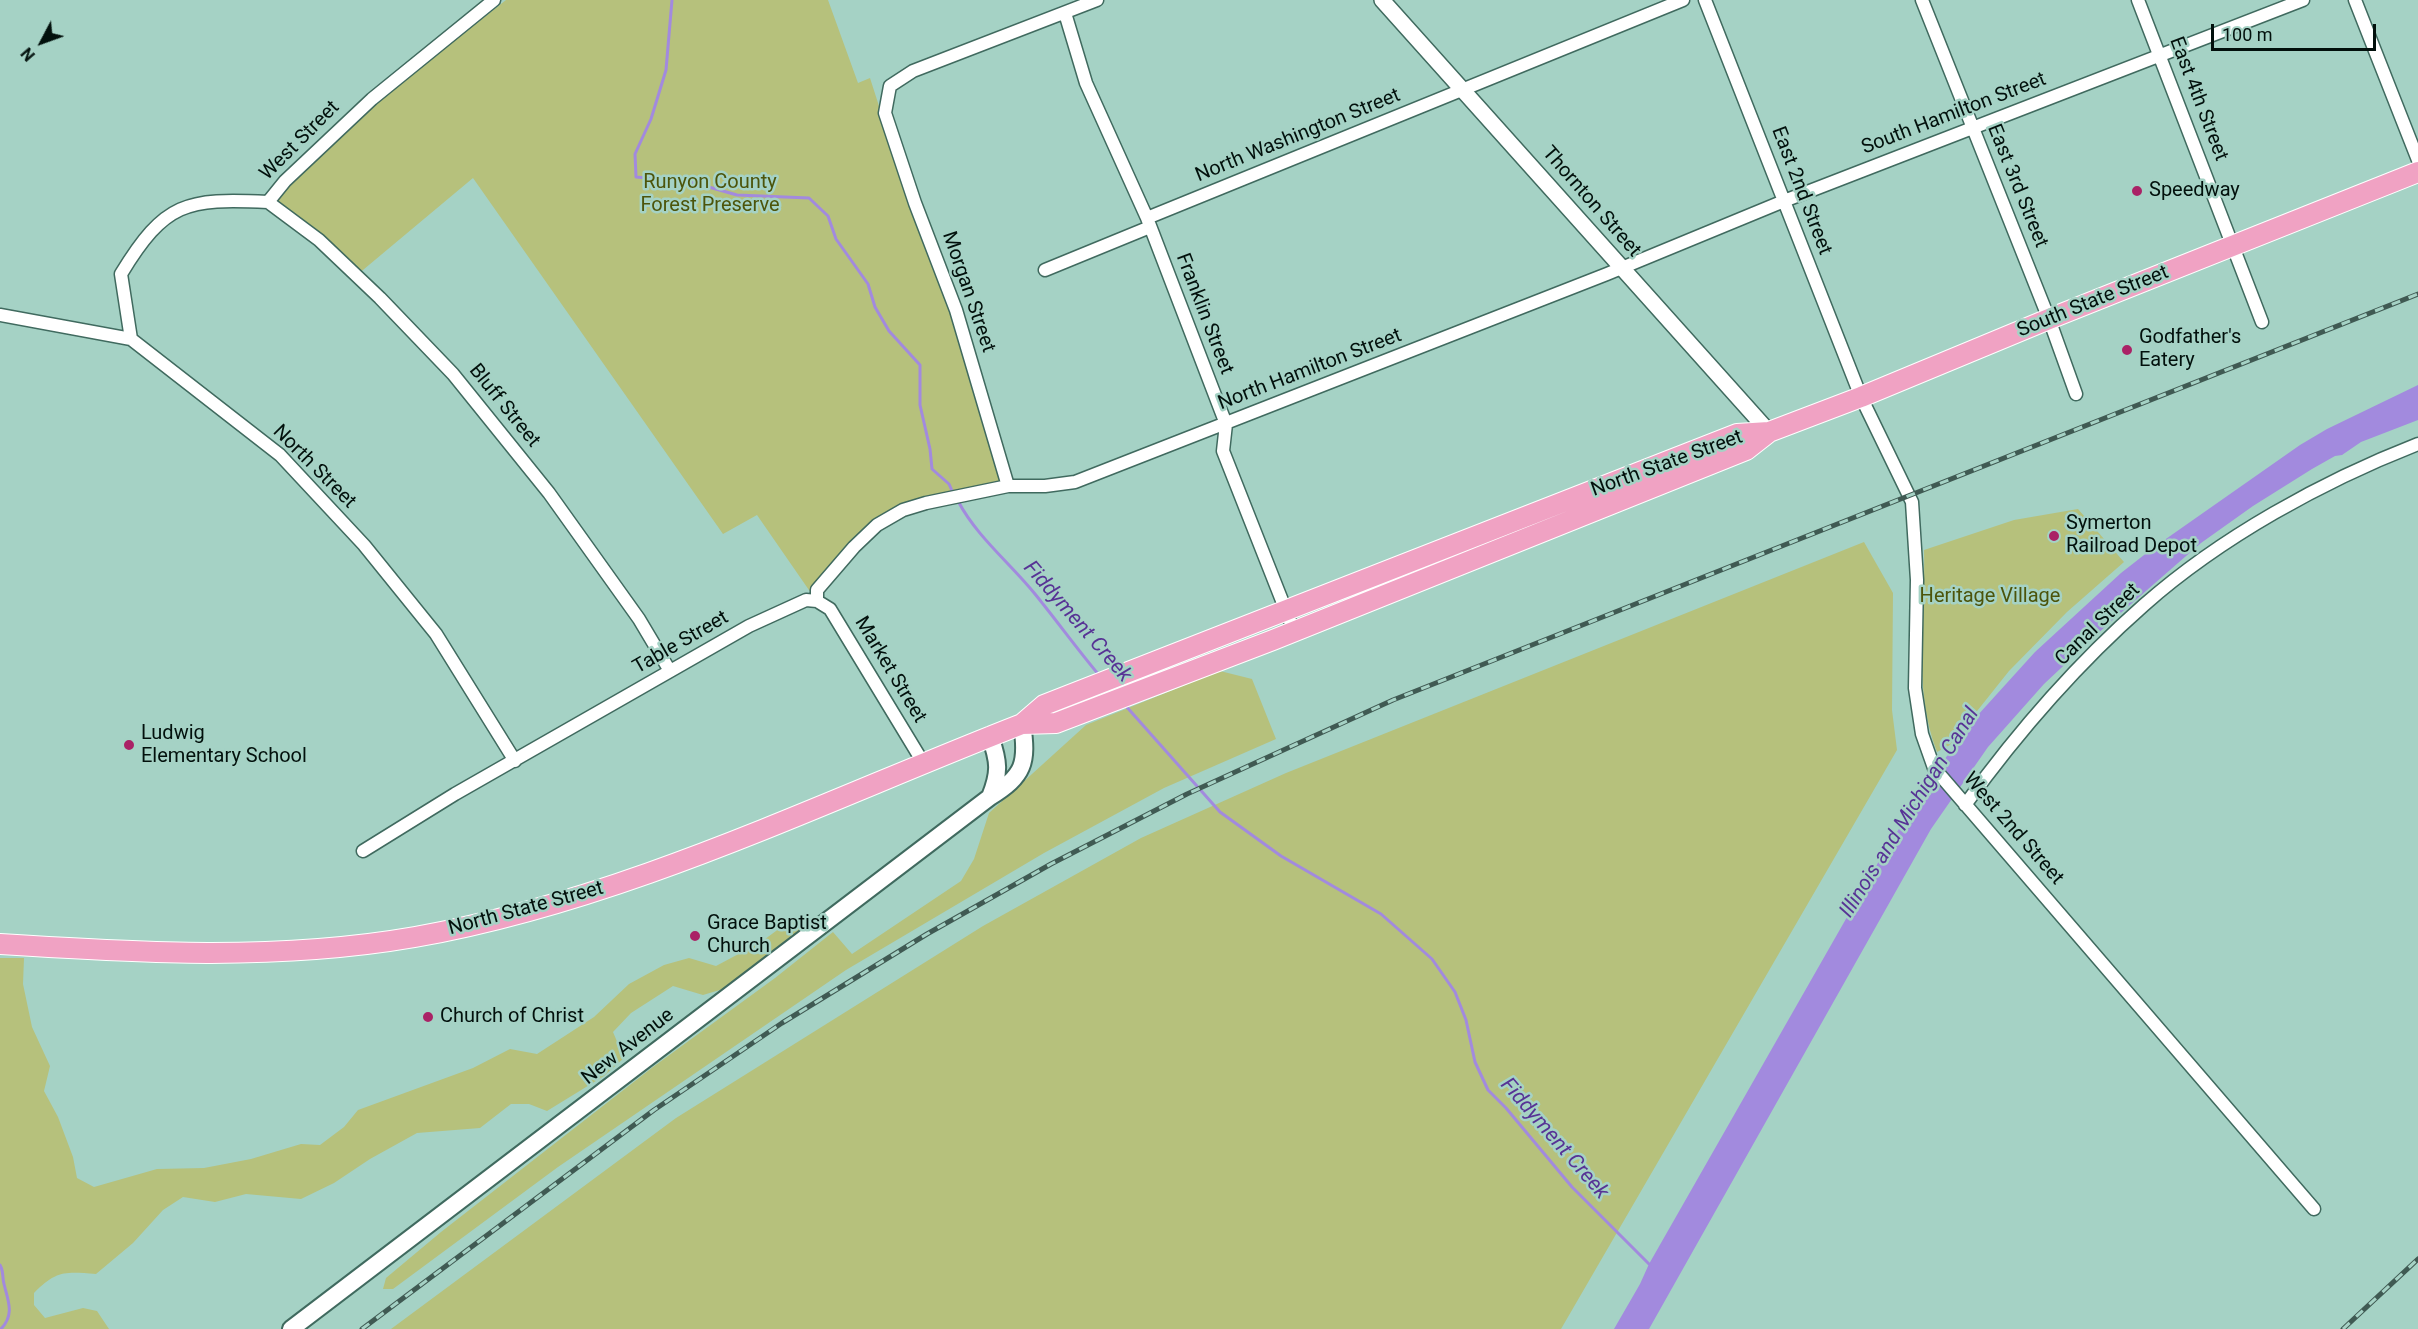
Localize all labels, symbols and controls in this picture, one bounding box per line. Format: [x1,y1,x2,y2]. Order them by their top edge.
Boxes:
north arrow [12,12,72,72]
scale bar [2214,12,2379,50]
text: 100 m [2222,24,2273,45]
street label: East 4th Street [2163,34,2233,164]
text: N [17,44,39,65]
street label: South Hamilton Street [1858,68,2050,160]
street label: North Washington Street [1192,84,1404,188]
street label: West Street [255,96,345,186]
street label: East 3rd Street [1981,121,2053,251]
street label: East 2nd Street [1766,124,1836,258]
street label: Thornton Street [1536,142,1646,262]
park label: Runyon County Forest Preserve [640,171,780,218]
place label: Speedway [2149,179,2240,203]
marker: Speedway [2130,184,2144,198]
street label: Morgan Street [936,228,1000,356]
street label: Franklin Street [1170,250,1238,378]
street label: South State Street [2014,261,2172,343]
street label: North Hamilton Street [1215,324,1405,416]
place label: Godfather's Eatery [2139,326,2241,373]
marker: Godfather's Eatery [2120,343,2134,357]
street label: Bluff Street [463,360,545,452]
street label: North Street [267,420,361,514]
street label: North State Street [1588,425,1746,503]
place label: Symerton Railroad Depot [2066,512,2197,559]
marker: Symerton Railroad Depot [2047,529,2061,543]
water label: Fiddyment Creek [1017,556,1137,688]
street label: Canal Street [2051,579,2145,671]
park label: Heritage Village [1920,585,2060,609]
street label: Table Street [629,606,733,680]
street label: Market Street [849,612,931,728]
water label: Illinois and Michigan Canal [1835,703,1985,923]
place label: Ludwig Elementary School [141,722,307,769]
marker: Ludwig Elementary School [122,738,136,752]
street label: West 2nd Street [1958,768,2068,890]
street label: North State Street [446,877,606,941]
place label: Grace Baptist Church [707,912,827,959]
marker: Grace Baptist Church [688,929,702,943]
street label: New Avenue [577,1004,679,1090]
place label: Church of Christ [440,1005,584,1029]
marker: Church of Christ [421,1010,435,1024]
water label: Fiddyment Creek [1494,1073,1614,1205]

